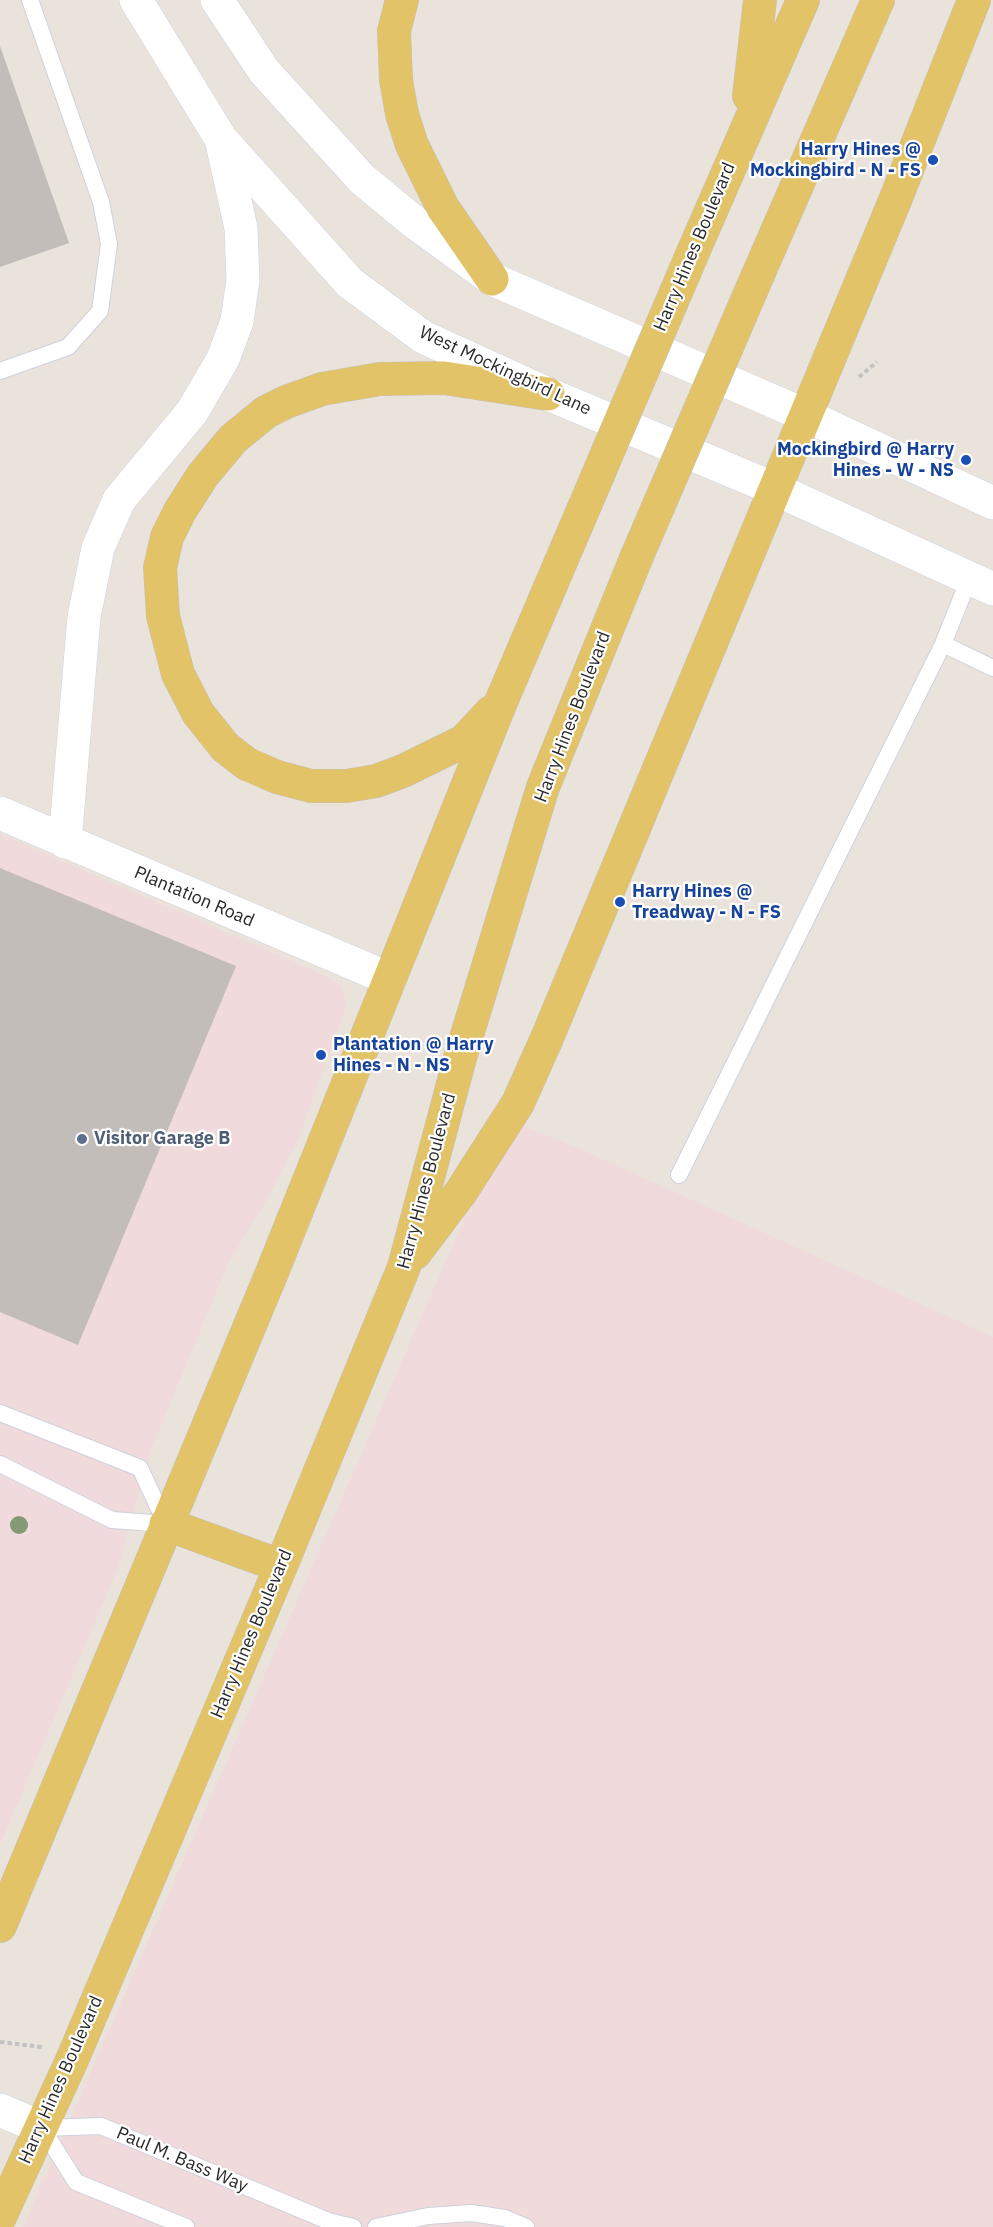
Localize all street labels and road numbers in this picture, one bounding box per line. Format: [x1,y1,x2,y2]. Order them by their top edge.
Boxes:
street label: Harry Hines Boulevard [650,159,740,335]
street label: West Mockingbird Lane [416,322,594,420]
street label: Harry Hines Boulevard [530,629,616,805]
street label: Plantation Road [131,862,257,932]
street label: Harry Hines Boulevard [393,1091,461,1271]
street label: Harry Hines Boulevard [207,1546,297,1722]
street label: Harry Hines Boulevard [14,1993,108,2167]
street label: Paul M. Bass Way [113,2123,251,2197]

